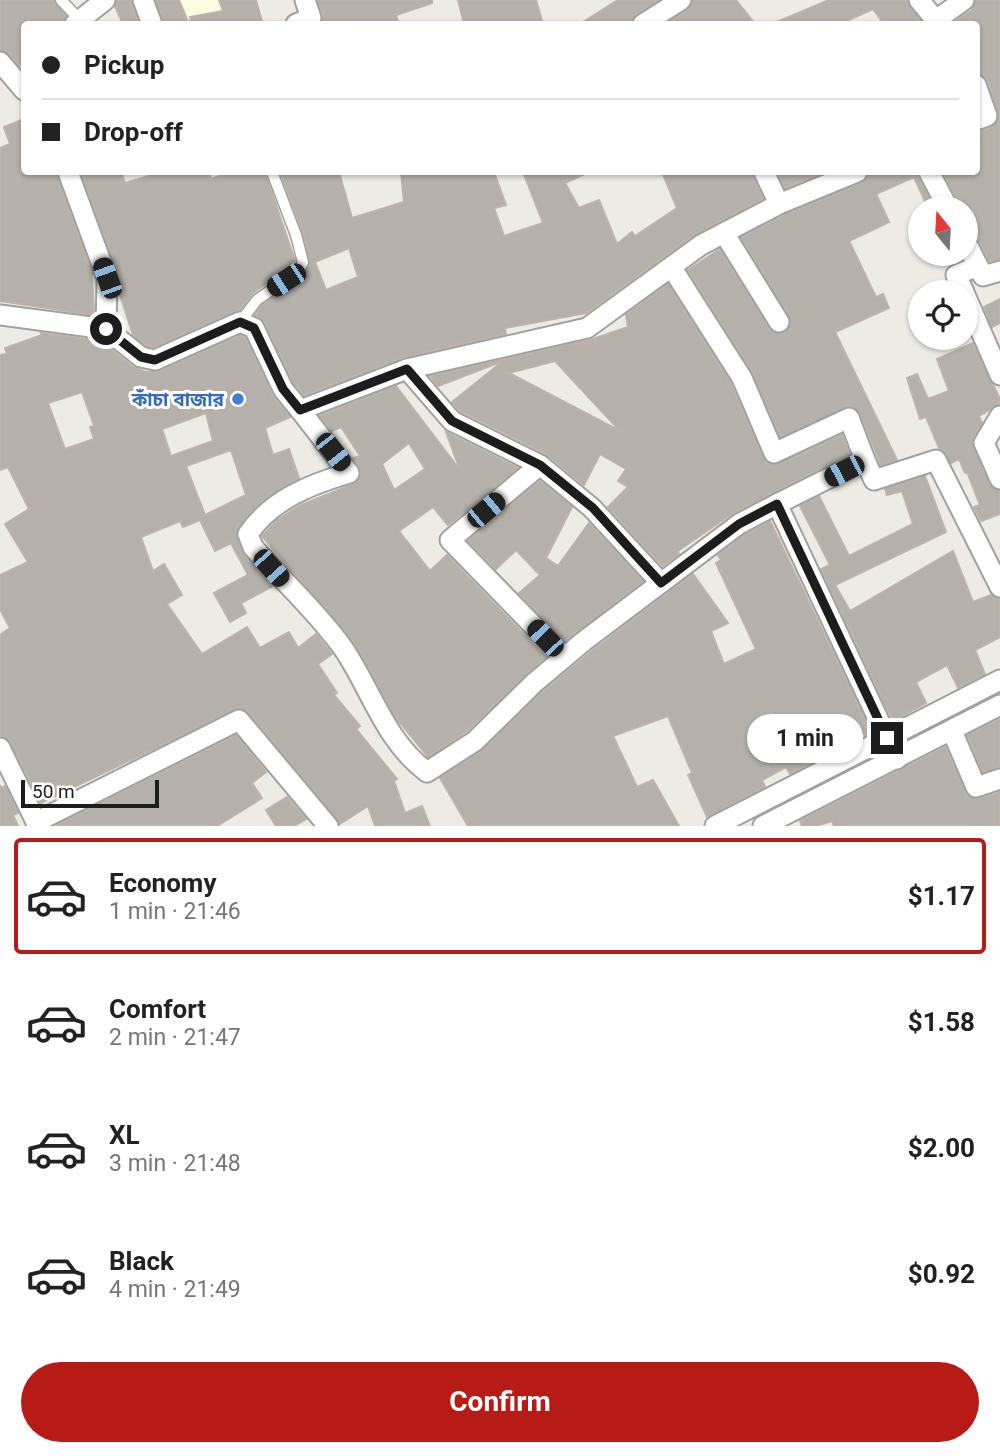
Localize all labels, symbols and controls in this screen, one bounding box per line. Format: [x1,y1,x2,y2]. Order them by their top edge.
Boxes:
text: Pickup [84,50,164,80]
text: Drop-off [84,117,183,147]
north arrow [908,196,978,266]
map controls [908,196,978,350]
car [90,255,125,301]
car [263,260,310,300]
button: locate [908,280,978,350]
route start [90,313,122,345]
place label: কাঁচা বাজার [131,388,225,411]
marker: কাঁচা বাজার [230,391,246,407]
car [312,429,355,475]
car [821,452,868,490]
car [464,488,509,532]
car [250,545,293,591]
car [523,616,568,660]
callout: 1 min [747,714,862,762]
route end [871,722,903,754]
text: 1 min [776,725,834,752]
scale bar [21,777,159,809]
text: 50 m [32,780,75,803]
icon: car [25,865,88,928]
text: Economy [109,868,216,898]
text: $1.17 [908,881,975,911]
text: 1 min · 21:46 [109,898,241,925]
icon: car [25,991,88,1054]
text: Comfort [109,994,206,1024]
text: $1.58 [908,1007,975,1037]
text: 2 min · 21:47 [109,1024,241,1051]
icon: car [25,1117,88,1180]
text: XL [109,1120,140,1150]
text: $2.00 [908,1133,975,1163]
text: 3 min · 21:48 [109,1150,241,1177]
icon: car [25,1243,88,1306]
text: Black [109,1246,174,1276]
text: $0.92 [908,1259,975,1289]
text: 4 min · 21:49 [109,1276,241,1303]
button: Confirm [21,1362,979,1442]

